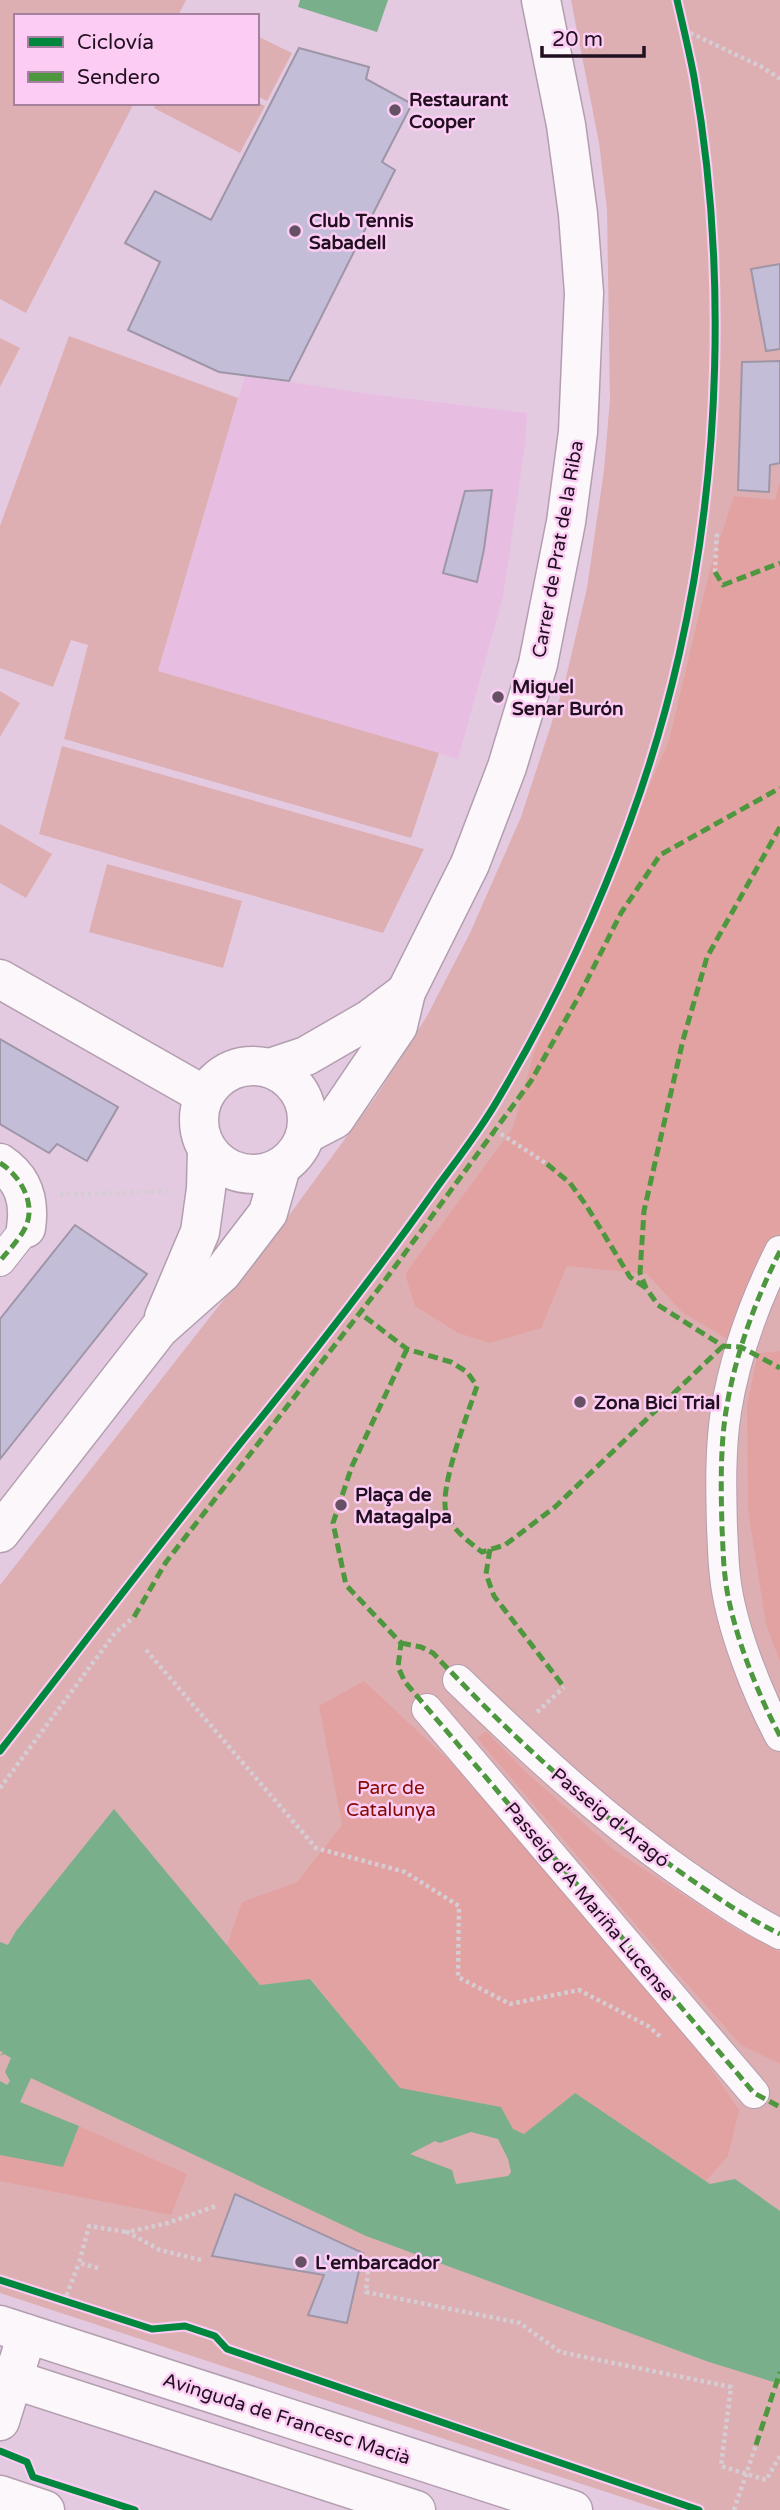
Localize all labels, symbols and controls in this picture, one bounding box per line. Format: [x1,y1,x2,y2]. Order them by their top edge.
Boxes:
legend [14,14,259,105]
scale bar [542,14,644,58]
text: 20 m [552,27,603,52]
text: Ciclovía [77,30,154,55]
text: Sendero [77,65,160,90]
place label: Restaurant Cooper [409,89,509,134]
marker: Restaurant Cooper [387,102,403,118]
place label: Club Tennis Sabadell [309,210,414,254]
marker: Club Tennis Sabadell [287,223,303,239]
street label: Carrer de Prat de la Riba [528,439,588,660]
place label: Miguel Senar Burón [512,676,624,720]
marker: Miguel Senar Burón [490,689,506,705]
place label: Zona Bici Trial [594,1392,720,1414]
marker: Zona Bici Trial [572,1394,588,1410]
place label: Plaça de Matagalpa [355,1484,452,1529]
marker: Plaça de Matagalpa [333,1497,349,1513]
street label: Passeig d'Aragó [547,1763,674,1872]
park label: Parc de Catalunya [346,1777,436,1821]
street label: Passeig d'A Mariña Lucense [500,1798,679,2005]
place label: L'embarcador [315,2252,440,2274]
marker: L'embarcador [293,2254,309,2270]
street label: Avinguda de Francesc Macià [160,2368,413,2469]

